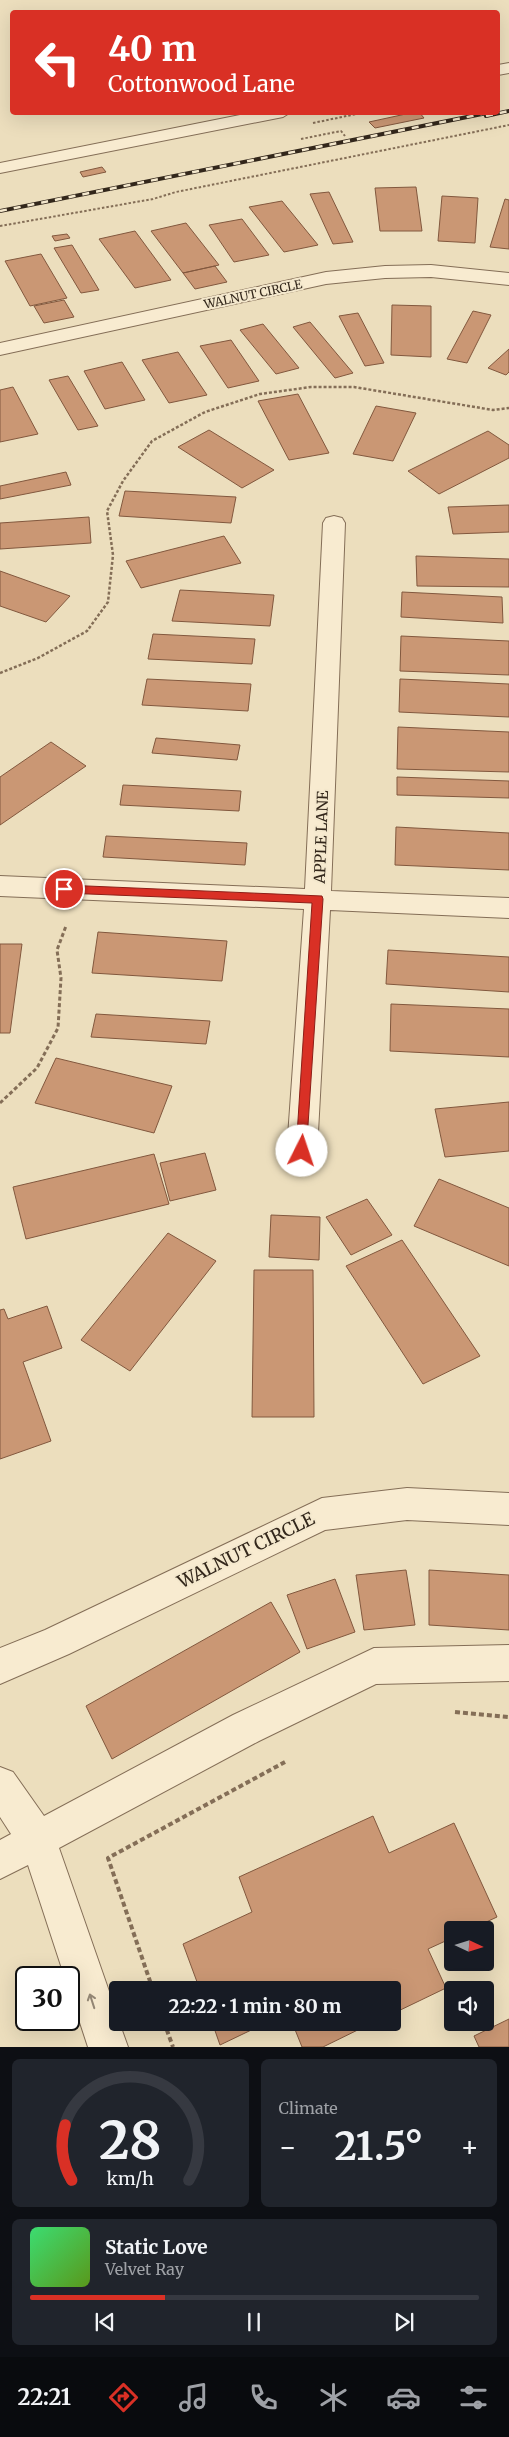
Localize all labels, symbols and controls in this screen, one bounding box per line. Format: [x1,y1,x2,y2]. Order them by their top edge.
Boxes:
text: 40 m [108,27,196,71]
icon: left [25,30,90,95]
text: Cottonwood Lane [108,70,295,98]
street label: WALNUT CIRCLE [202,276,304,312]
street label: APPLE LANE [310,790,332,885]
pin [43,868,85,910]
icon: arrive [50,875,78,903]
position arrow [275,1124,327,1176]
street label: WALNUT CIRCLE [173,1507,319,1594]
north arrow [444,1921,494,1971]
map controls [444,1921,494,2031]
speed limit sign: 30 [15,1966,80,2031]
button: sound [444,1981,494,2031]
one-way arrow [87,1993,96,2009]
text: 22:22 · 1 min · 80 m [169,1994,341,2018]
text: Climate [279,2098,338,2118]
text: 28 [99,2108,162,2173]
text: 21.5° [334,2123,423,2170]
text: − [279,2129,297,2165]
text: + [460,2129,479,2165]
text: km/h [107,2167,154,2190]
text: Static Love [105,2235,208,2259]
text: Velvet Ray [105,2259,184,2279]
icon: previous [91,2308,119,2336]
icon: pause [240,2308,268,2336]
icon: next [390,2308,418,2336]
icon: directions [106,2380,141,2415]
icon: music [176,2380,211,2415]
icon: phone [246,2380,281,2415]
icon: climate [316,2380,351,2415]
icon: car [386,2380,421,2415]
icon: filters [456,2380,491,2415]
text: 22:21 [18,2383,71,2411]

